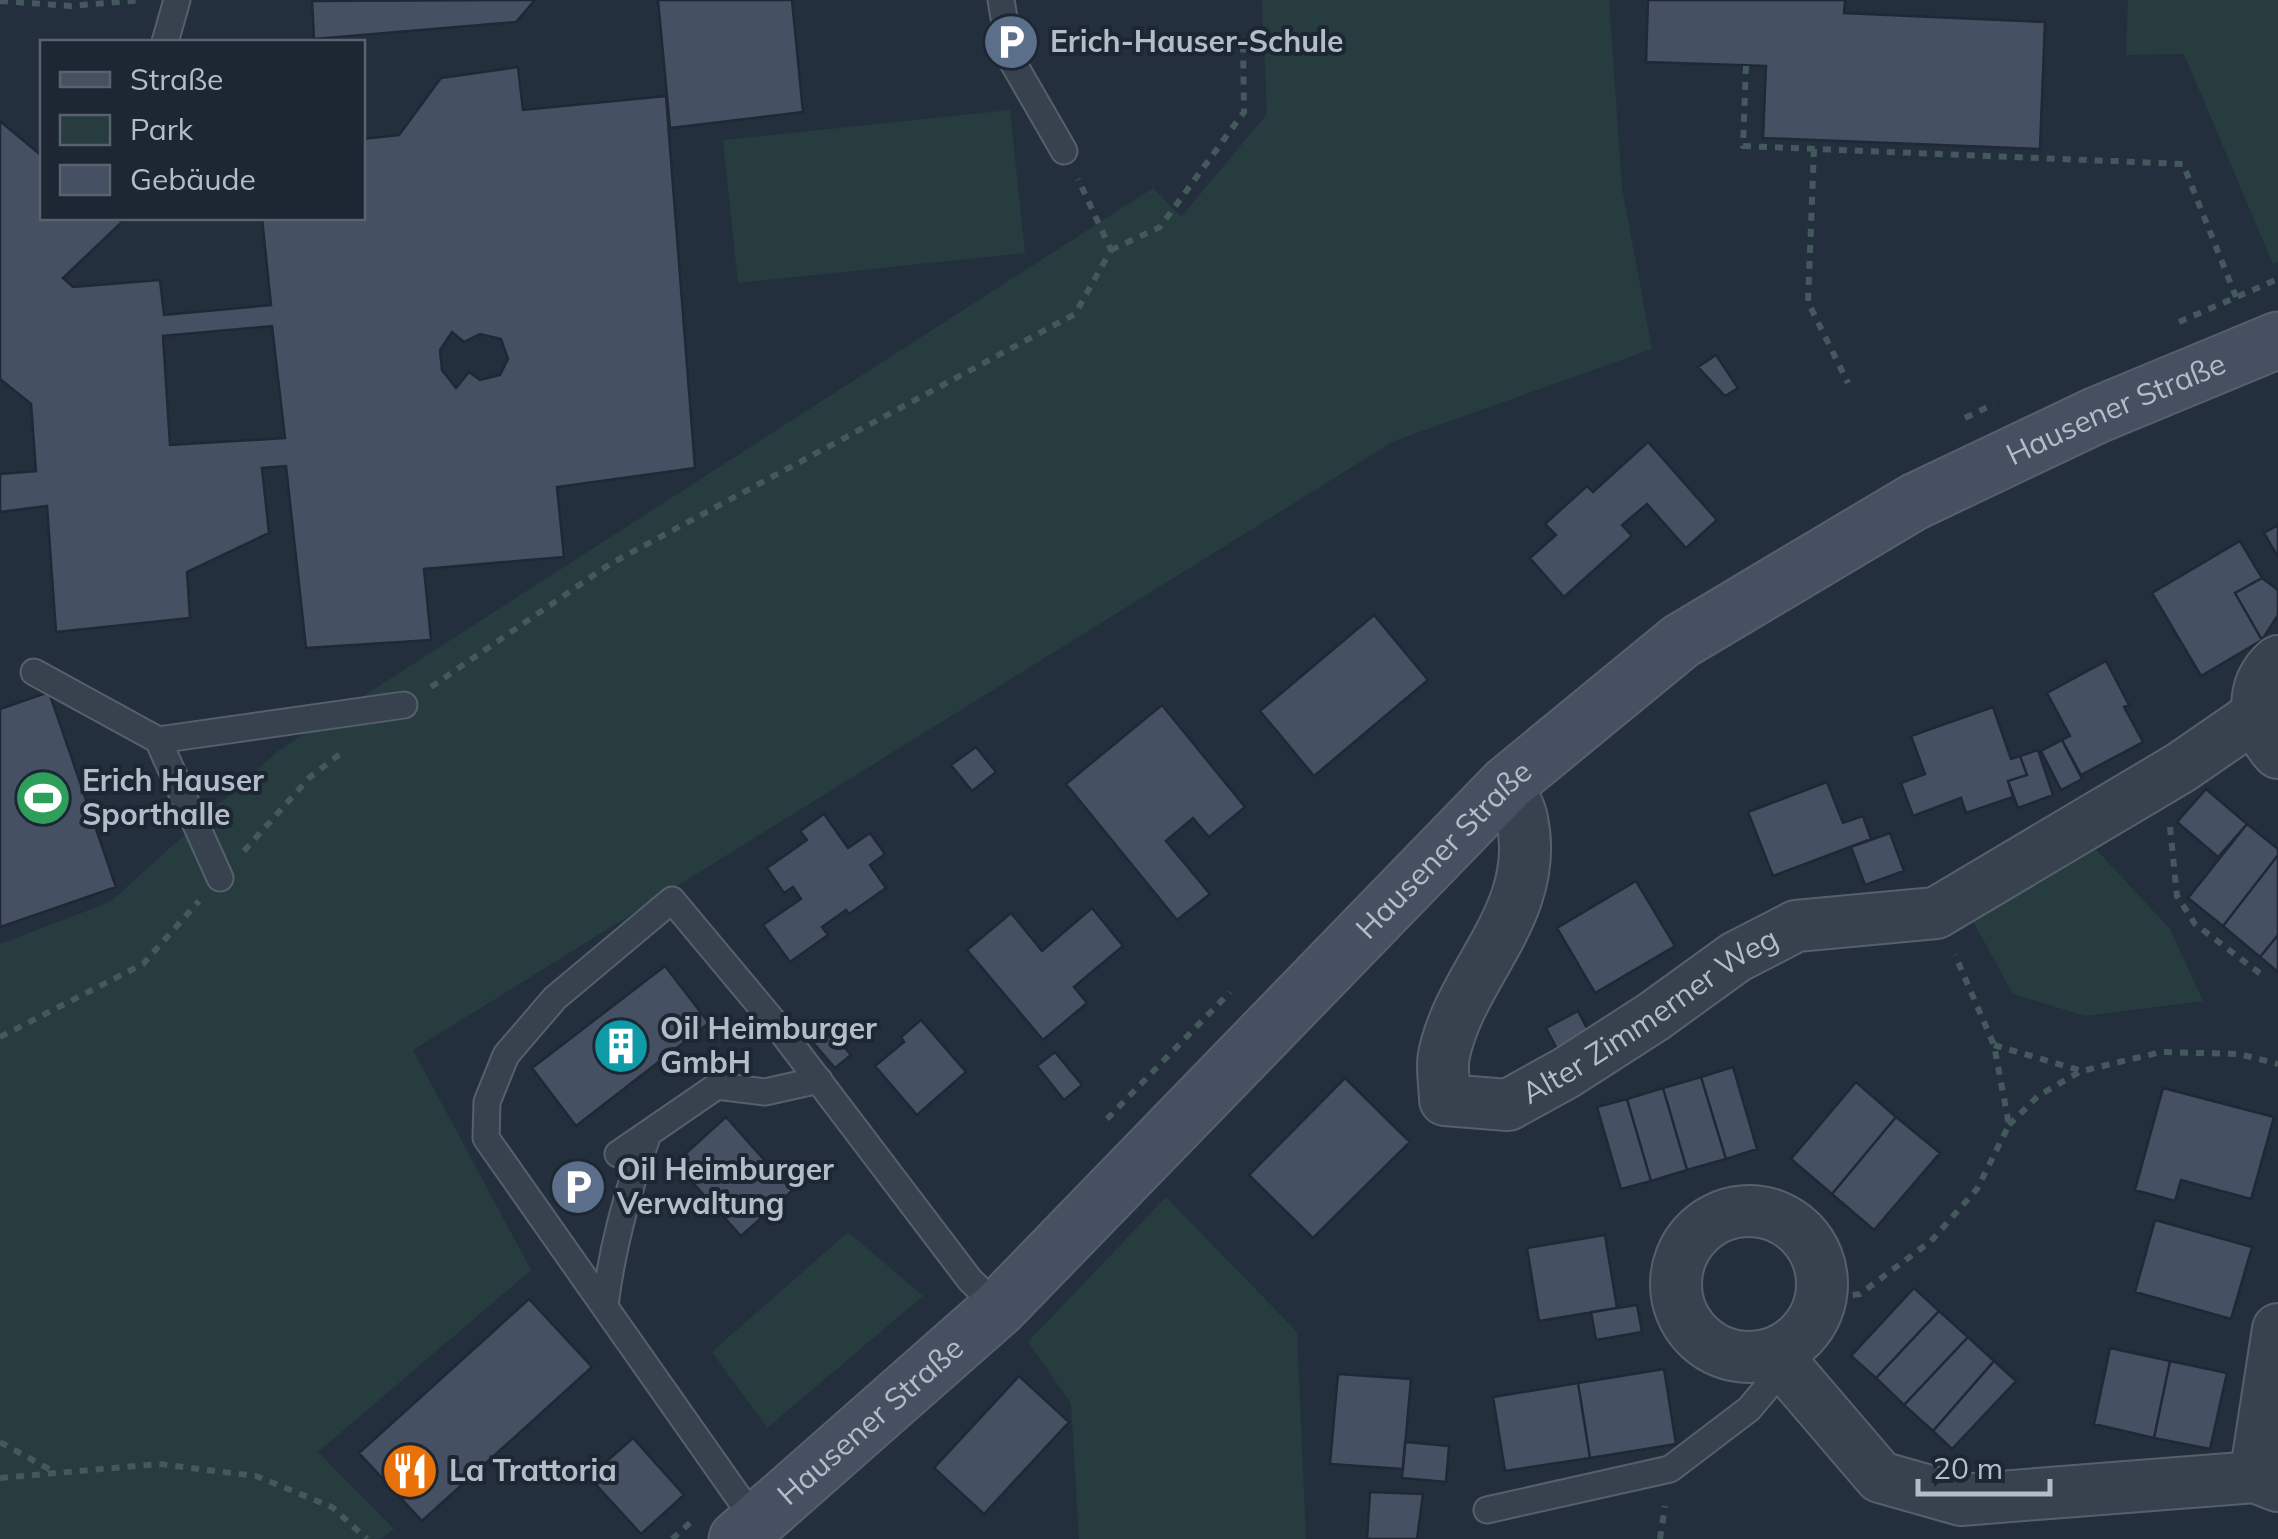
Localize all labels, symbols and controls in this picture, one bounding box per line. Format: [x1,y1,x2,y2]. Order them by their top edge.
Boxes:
parking icon: Erich-Hauser-Schule [981,12,1041,72]
place label: Erich-Hauser-Schule [1050,22,1343,60]
legend [40,40,365,220]
text: Straße [130,60,223,98]
text: Park [130,110,194,148]
text: Gebäude [130,160,256,198]
street label: Hausener Straße [2000,344,2231,473]
street label: Hausener Straße [1347,752,1539,946]
place label: Erich Hauser Sporthalle [82,761,264,833]
sports icon: Erich Hauser Sporthalle [13,768,73,828]
street label: Alter Zimmerner Weg [1515,919,1784,1112]
place label: Oil Heimburger GmbH [660,1009,877,1081]
building icon: Oil Heimburger GmbH [591,1016,651,1076]
place label: Oil Heimburger Verwaltung [616,1150,834,1222]
parking icon: Oil Heimburger Verwaltung [548,1157,608,1217]
street label: Hausener Straße [769,1328,971,1513]
scale bar [1918,1434,2050,1496]
restaurant icon: La Trattoria [380,1441,440,1501]
text: 20 m [1933,1449,2003,1487]
place label: La Trattoria [449,1451,617,1489]

